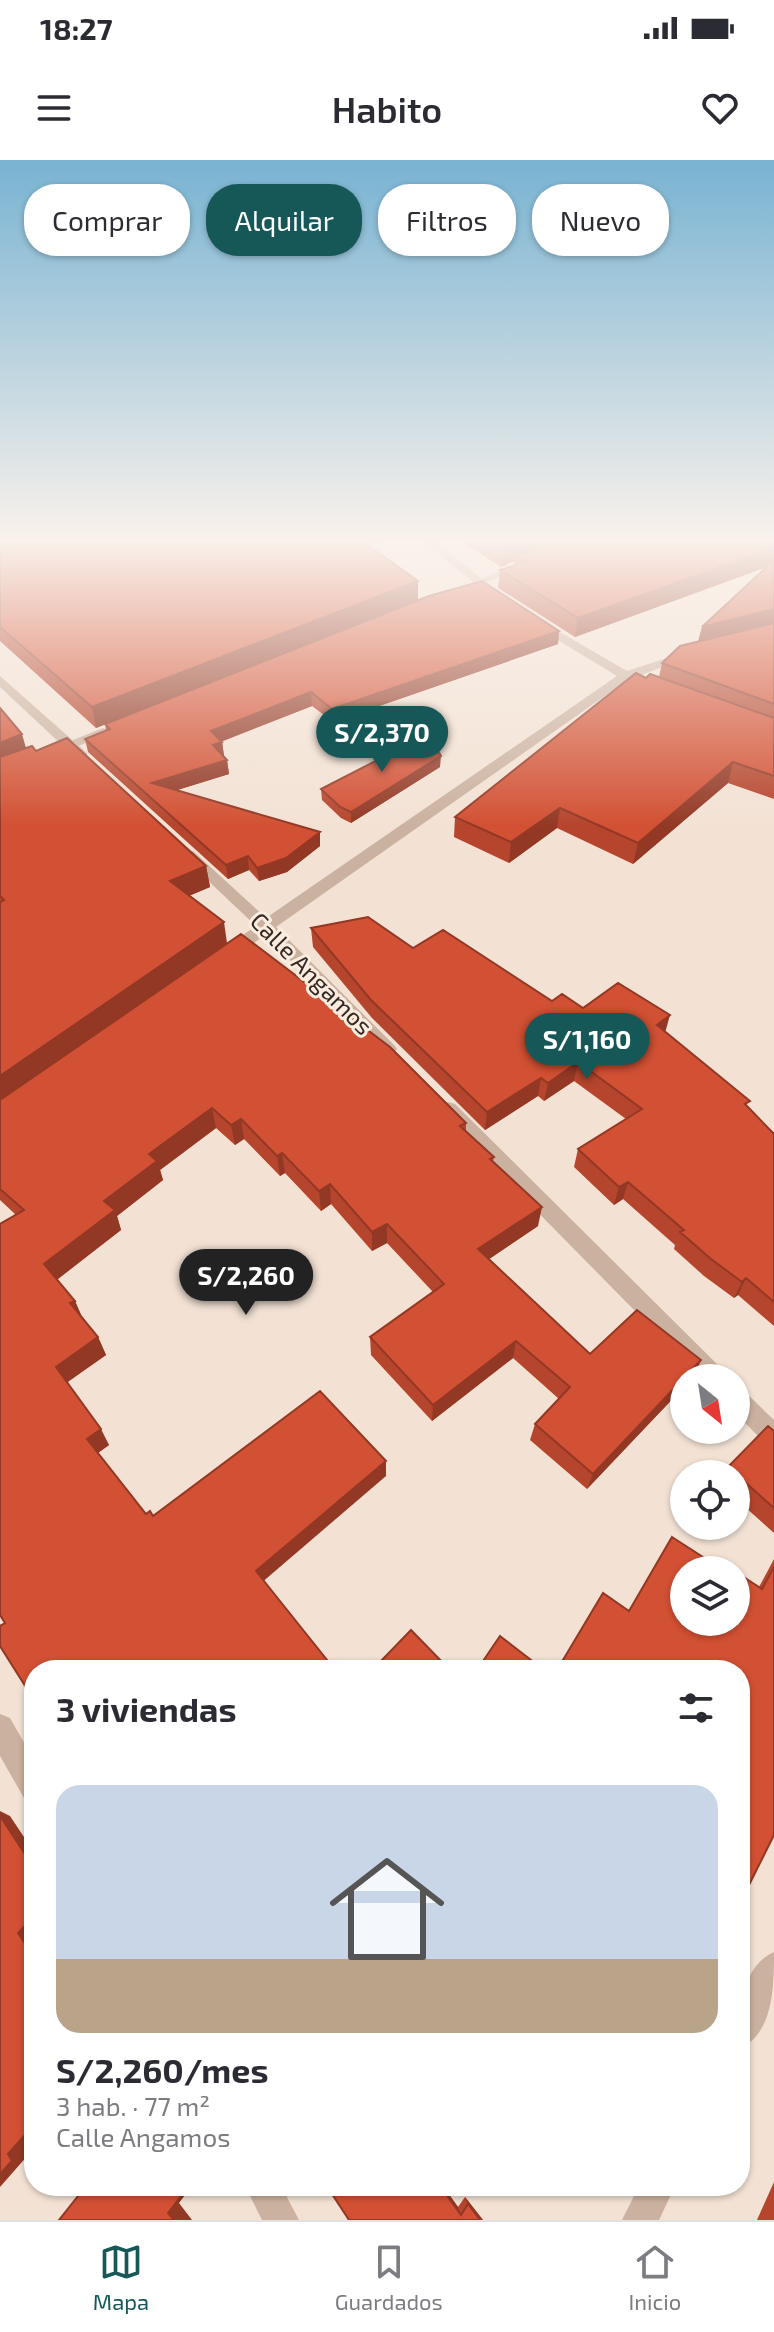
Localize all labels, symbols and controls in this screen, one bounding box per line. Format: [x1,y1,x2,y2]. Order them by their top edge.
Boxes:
text: 18:27 [40,10,113,46]
icon: menu [32,86,76,130]
icon: heart [698,86,742,130]
text: Habito [332,87,442,130]
chip: Comprar [24,184,190,256]
chip: Alquilar [206,184,362,256]
chip: Filtros [378,184,516,256]
chip: Nuevo [532,184,669,256]
pin: S/2,370 [308,706,456,774]
text: S/2,370 [334,716,430,747]
street label: Calle Angamos [245,906,379,1040]
pin: S/1,160 [513,1013,661,1081]
text: S/1,160 [543,1023,631,1054]
pin: S/2,260 [172,1249,320,1317]
text: S/2,260 [197,1259,295,1290]
north arrow [670,1364,750,1444]
map controls [670,1364,750,1636]
button: locate [670,1460,750,1540]
button: layers [670,1556,750,1636]
icon: filters [674,1686,718,1730]
text: 3 viviendas [56,1688,236,1729]
icon: home [315,1837,459,1981]
text: S/2,260/mes [56,2049,269,2090]
text: 3 hab. · 77 m² [56,2090,210,2121]
text: Calle Angamos [56,2121,230,2152]
tab: Mapa [93,2240,149,2314]
tab: Guardados [335,2240,443,2314]
tab: Inicio [628,2240,681,2314]

